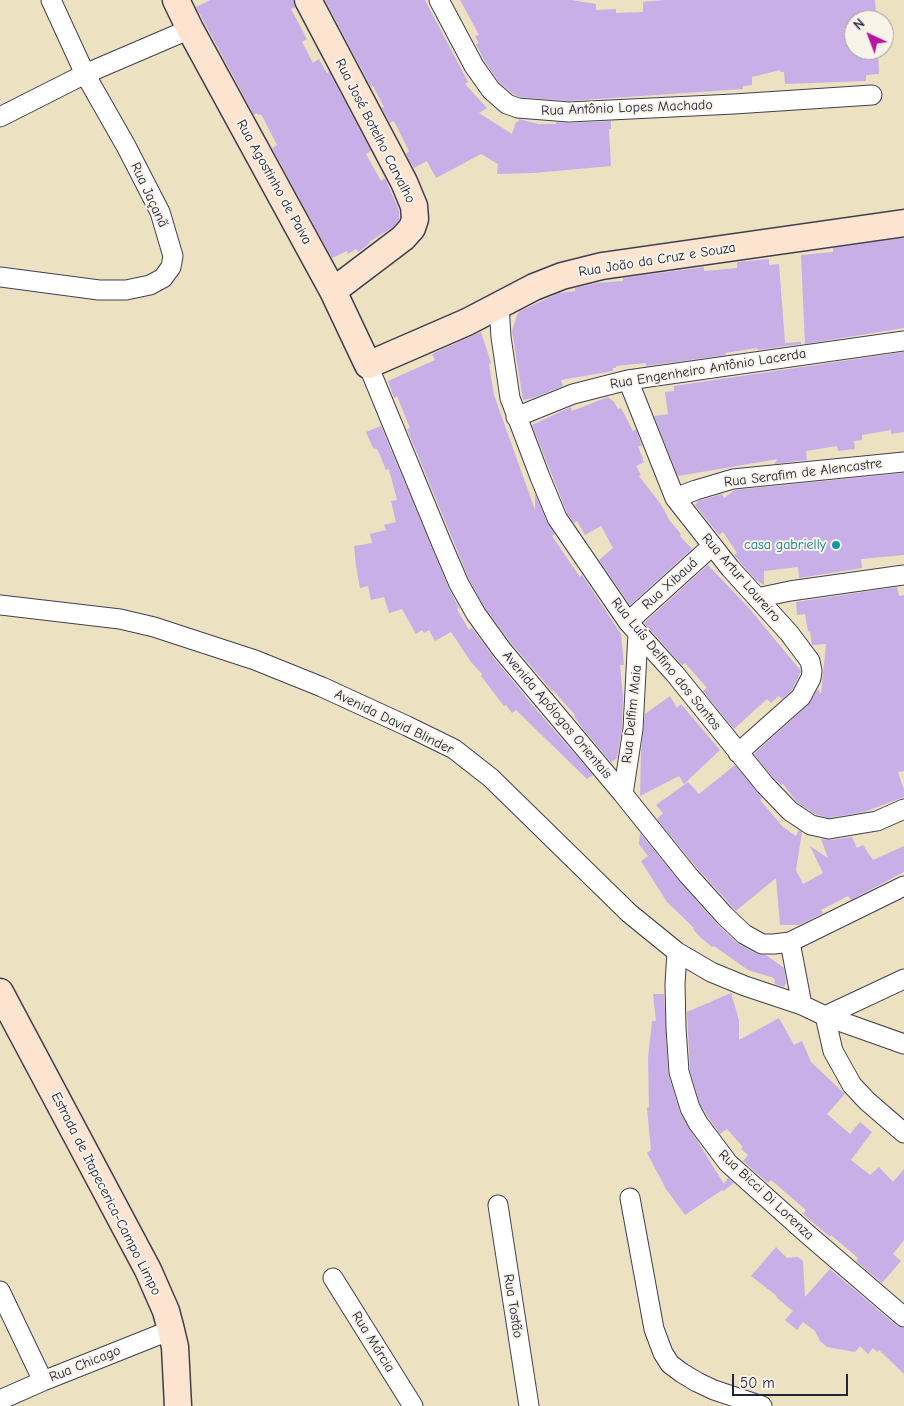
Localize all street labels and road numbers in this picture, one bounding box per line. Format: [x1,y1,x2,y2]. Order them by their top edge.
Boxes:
street label: Rua José Botelho Carvalho [331,56,419,206]
street label: Rua Antônio Lopes Machado [541,97,713,119]
street label: Rua Agostinho de Paiva [233,117,315,247]
street label: Rua Jaçanã [127,160,171,230]
street label: Rua João da Cruz e Souza [577,239,737,281]
street label: Rua Engenheiro Antônio Lacerda [609,345,807,393]
street label: Rua Serafim de Alencastre [723,455,883,491]
street label: Rua Artur Loureiro [698,530,784,626]
street label: Rua Xibauá [639,555,701,613]
street label: Rua Luís Delfino dos Santos [607,594,725,734]
street label: Avenida Apólogos Orientais [499,648,615,782]
street label: Rua Delfim Maia [618,664,646,764]
street label: Avenida David Blinder [332,686,456,758]
street label: Estrada de Itapecerica-Campo Limpo [47,1090,165,1298]
street label: Rua Bicci Di Lorenza [715,1146,817,1244]
street label: Rua Tostão [500,1273,526,1339]
street label: Rua Márcia [348,1308,398,1376]
street label: Rua Chicago [47,1342,123,1386]

